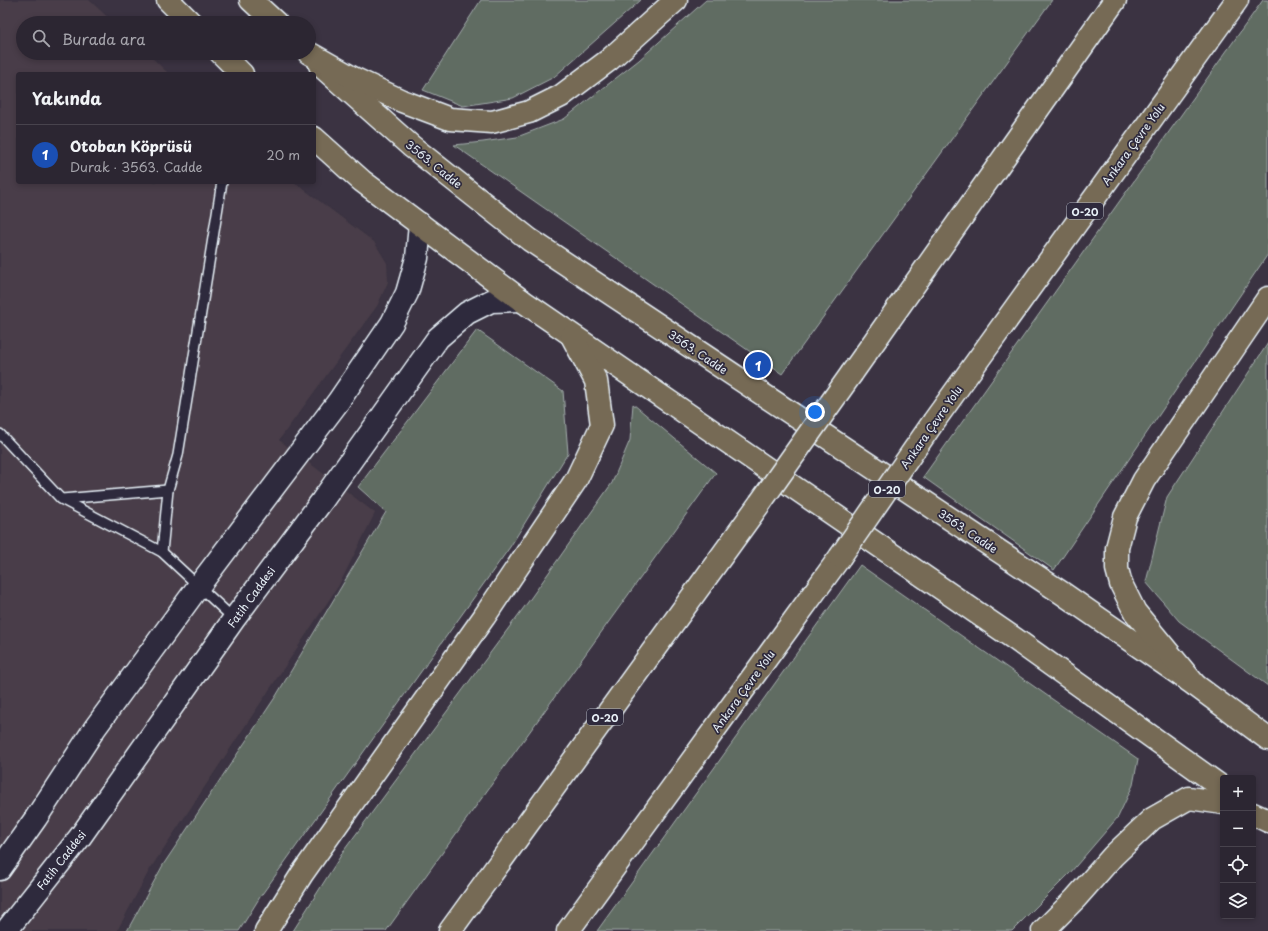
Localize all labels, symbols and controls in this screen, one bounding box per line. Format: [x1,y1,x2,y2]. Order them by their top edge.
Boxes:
search box [16,16,316,60]
icon: search [30,27,52,49]
text: Burada ara [62,27,145,50]
text: Yakında [32,85,102,111]
street label: Ankara Çevre Yolu [1097,99,1169,189]
text: Otoban Köprüsü [70,134,192,157]
street label: 3563. Cadde [402,136,466,192]
text: 1 [42,145,48,164]
text: 20 m [266,145,300,164]
text: Durak · 3563. Cadde [70,157,203,176]
road number: O-20 [1067,203,1103,219]
street label: 3563. Cadde [665,326,731,378]
pin: 1 [745,350,771,380]
street label: Ankara Çevre Yolu [896,382,966,472]
your location [805,402,825,422]
road number: O-20 [869,481,905,497]
street label: 3563. Cadde [935,505,1001,557]
street label: Fatih Caddesi [223,563,279,631]
street label: Ankara Çevre Yolu [707,646,779,736]
road number: O-20 [587,709,623,725]
map controls [1220,775,1256,919]
button: + [1220,775,1256,811]
button: − [1220,811,1256,847]
street label: Fatih Caddesi [32,826,90,894]
button: locate [1220,847,1256,883]
button: layers [1220,883,1256,919]

